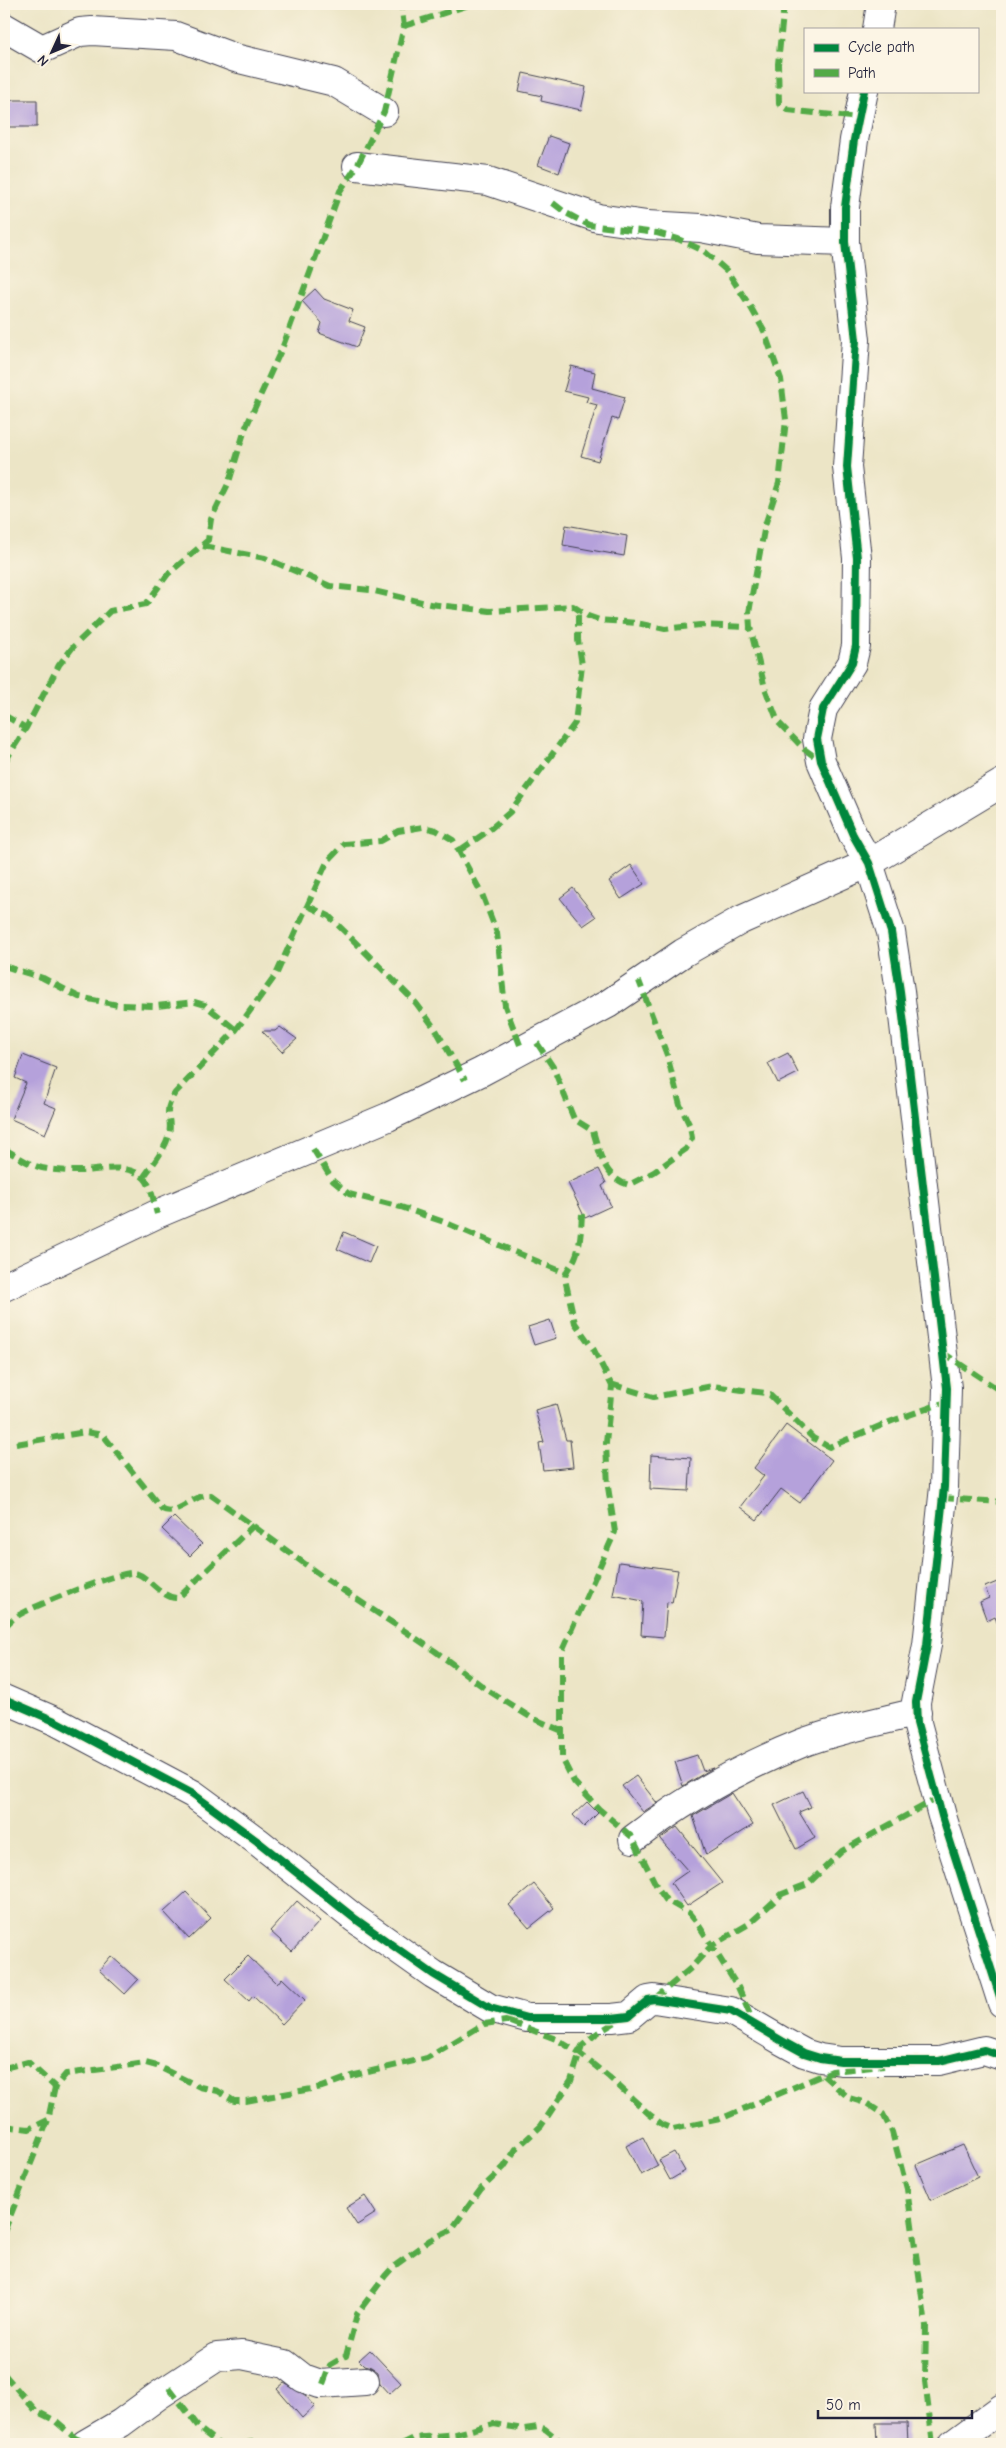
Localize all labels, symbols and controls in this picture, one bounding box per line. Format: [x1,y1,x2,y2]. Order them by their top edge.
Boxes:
north arrow [28,28,78,78]
legend [804,28,978,92]
text: Cycle path [848,38,915,56]
text: N [34,51,52,70]
text: Path [848,64,876,82]
scale bar [818,2388,972,2420]
text: 50 m [826,2396,861,2414]

